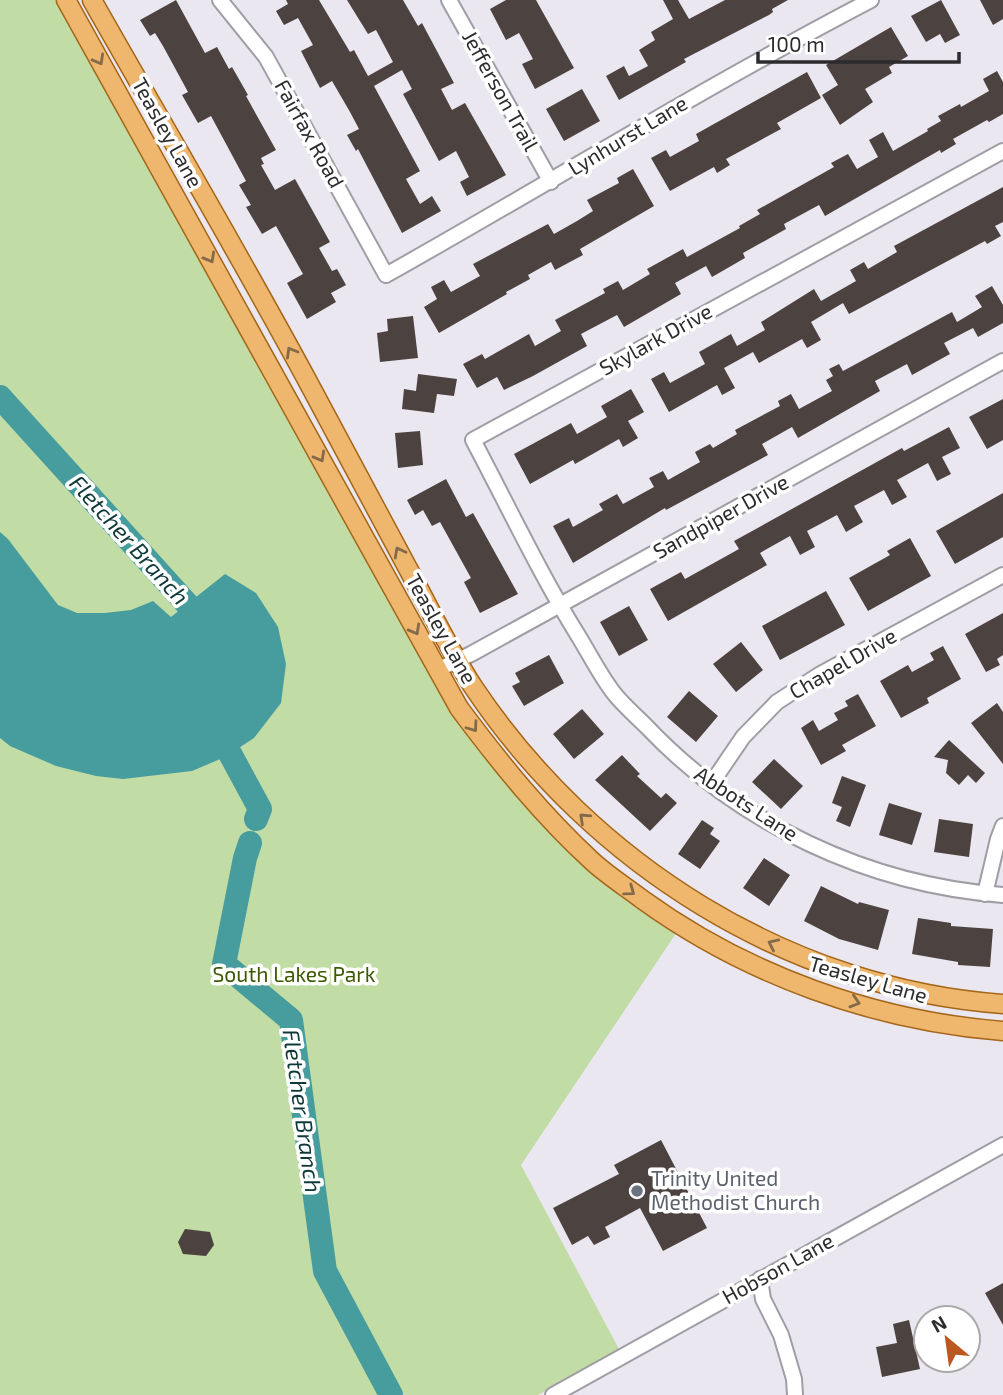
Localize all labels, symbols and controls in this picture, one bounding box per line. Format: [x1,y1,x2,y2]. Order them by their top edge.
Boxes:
scale bar [758,21,959,65]
street label: Jefferson Trail [458,26,545,155]
text: 100 m [768,31,825,56]
one-way arrow [91,52,105,65]
street label: Teasley Lane [128,73,209,192]
street label: Fairfax Road [270,75,350,192]
street label: Lynhurst Lane [563,89,691,180]
one-way arrow [202,251,215,264]
street label: Skylark Drive [595,298,716,380]
one-way arrow [286,347,299,359]
one-way arrow [312,450,326,463]
street label: Sandpiper Drive [648,468,792,563]
water label: Fletcher Branch [64,469,195,610]
one-way arrow [394,547,407,559]
street label: Teasley Lane [402,569,483,688]
street label: Chapel Drive [784,622,900,703]
one-way arrow [407,623,420,636]
one-way arrow [465,720,478,732]
street label: Abbots Lane [691,760,803,845]
one-way arrow [579,813,592,826]
one-way arrow [623,883,635,895]
one-way arrow [767,938,780,952]
street label: Teasley Lane [806,950,930,1007]
park label: South Lakes Park [213,961,376,986]
one-way arrow [848,994,860,1009]
water label: Fletcher Branch [278,1027,328,1194]
place label: Trinity United Methodist Church [651,1165,820,1214]
marker: Trinity United Methodist Church [629,1183,645,1199]
street label: Hobson Lane [717,1227,837,1308]
north arrow [912,1304,982,1374]
text: N [927,1310,950,1337]

